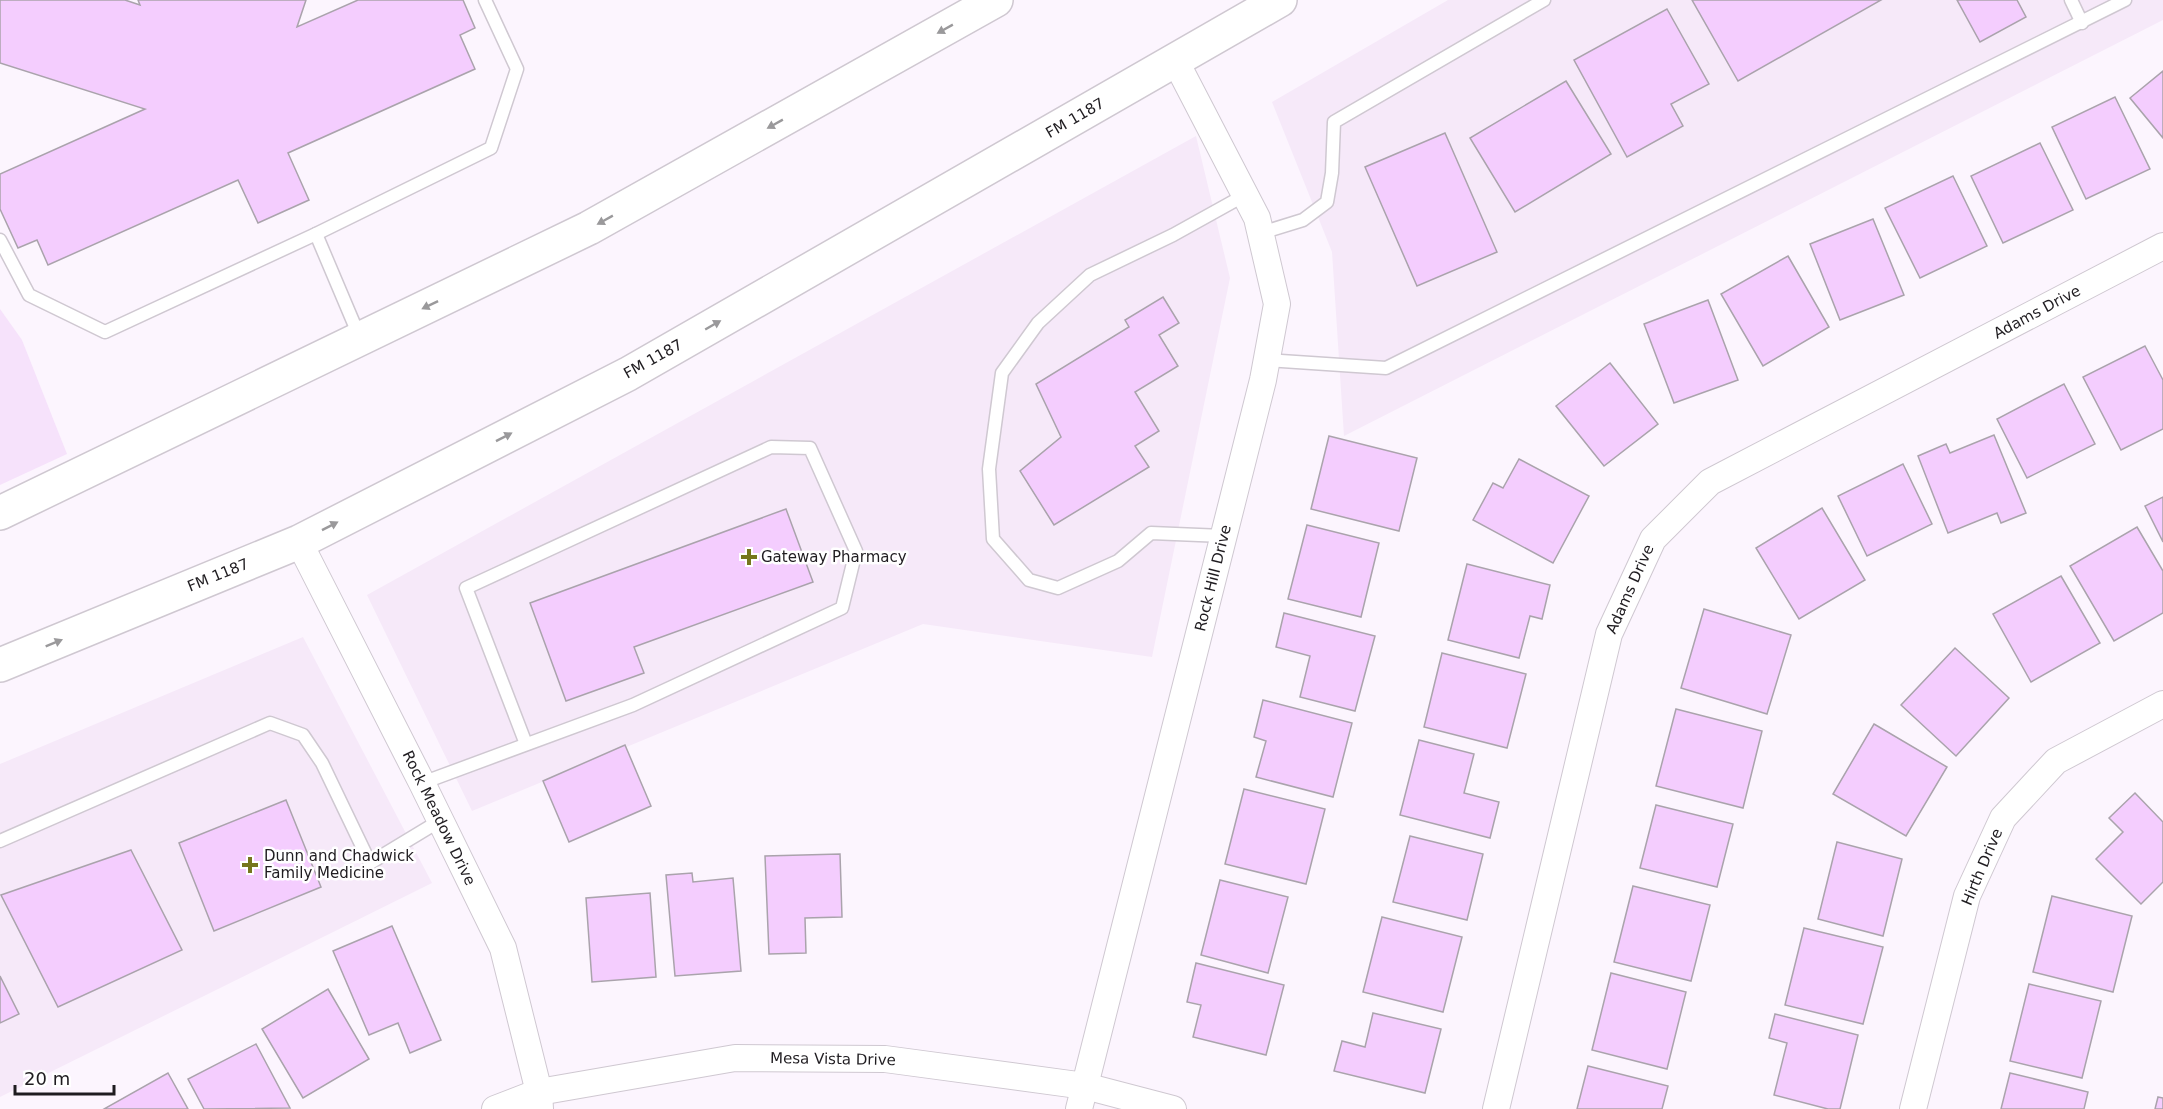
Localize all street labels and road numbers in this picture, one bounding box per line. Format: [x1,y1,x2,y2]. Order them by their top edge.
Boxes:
street label: FM 1187 [1043,94,1107,142]
street label: Adams Drive [1990,282,2084,342]
street label: FM 1187 [620,335,686,383]
street label: Rock Hill Drive [1191,523,1235,633]
street label: Adams Drive [1602,542,1658,636]
street label: FM 1187 [185,555,251,595]
street label: Rock Meadow Drive [399,748,479,888]
street label: Hirth Drive [1958,826,2006,908]
street label: Mesa Vista Drive [770,1049,896,1069]

